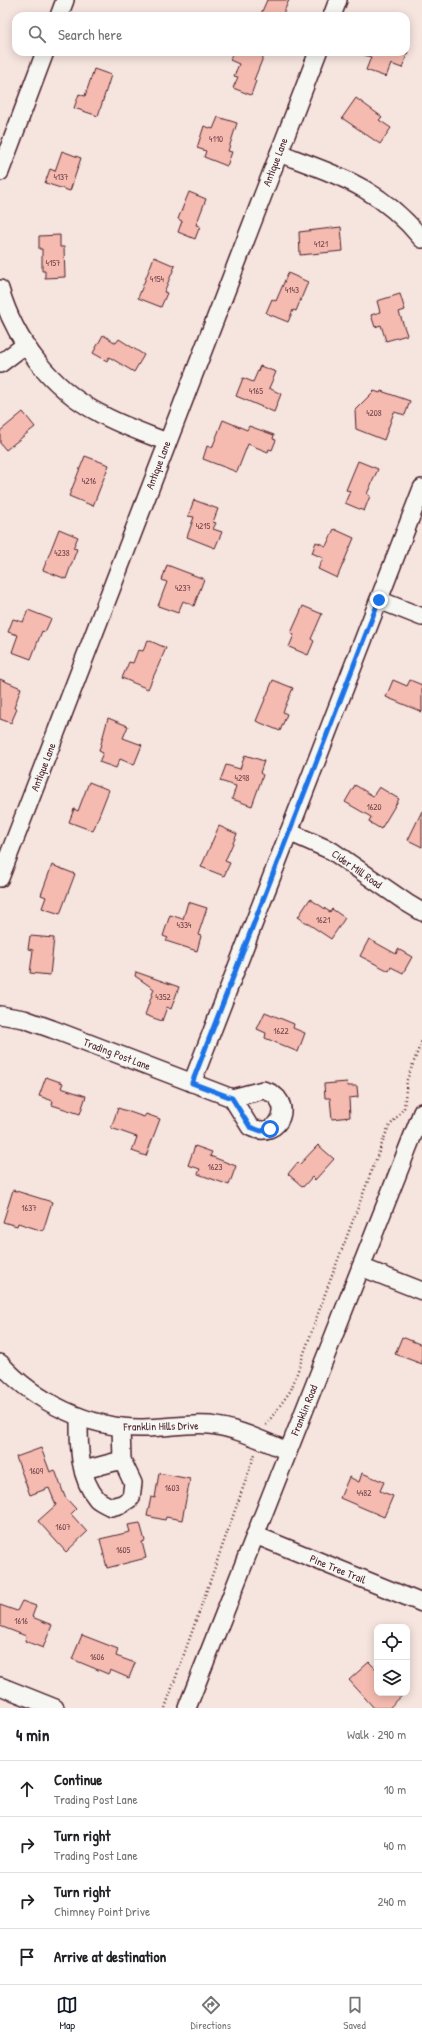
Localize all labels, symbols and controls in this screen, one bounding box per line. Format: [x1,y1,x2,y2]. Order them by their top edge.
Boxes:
search box [12,12,410,56]
icon: search [26,23,48,45]
text: Search here [58,24,122,45]
house number: 4110 [209,133,223,145]
street label: Antique Lane [259,135,291,188]
house number: 4137 [53,171,69,183]
house number: 4121 [314,238,328,250]
house number: 4157 [46,257,61,269]
house number: 4154 [150,273,165,285]
house number: 4143 [285,284,299,296]
house number: 4165 [249,385,263,397]
house number: 4208 [366,407,382,419]
street label: Antique Lane [142,438,174,491]
house number: 4216 [82,475,97,487]
house number: 4215 [196,520,211,532]
house number: 4238 [54,547,70,559]
house number: 4237 [175,582,192,594]
route end [370,591,388,609]
street label: Antique Lane [27,740,59,793]
house number: 4298 [235,772,249,784]
house number: 1620 [366,801,382,813]
street label: Cider Mill Road [329,847,385,892]
house number: 1621 [316,914,330,926]
house number: 4334 [177,919,192,931]
house number: 4352 [155,991,171,1003]
house number: 1622 [273,1025,289,1037]
street label: Trading Post Lane [81,1035,153,1073]
route start [261,1120,279,1138]
house number: 1623 [207,1161,223,1173]
house number: 1637 [21,1202,37,1214]
street label: Franklin Road [287,1382,321,1438]
street label: Franklin Hills Drive [122,1418,199,1434]
house number: 1609 [29,1465,44,1477]
house number: 1603 [165,1482,179,1494]
house number: 4482 [357,1487,372,1499]
house number: 1607 [55,1521,71,1533]
house number: 1605 [116,1544,131,1556]
street label: Pine Tree Trail [308,1551,368,1587]
house number: 1616 [14,1615,28,1627]
map controls [374,1624,410,1696]
button: locate [374,1624,410,1660]
house number: 1606 [90,1651,105,1663]
button: layers [374,1660,410,1696]
text: 4 min [16,1723,49,1746]
text: Walk · 290 m [347,1725,406,1743]
text: Continue [54,1769,102,1790]
icon: ahead [16,1778,38,1800]
text: 10 m [384,1780,406,1798]
text: Trading Post Lane [54,1790,138,1808]
text: Turn right [54,1825,110,1846]
icon: right [16,1834,38,1856]
text: 40 m [383,1836,406,1854]
text: Trading Post Lane [54,1846,138,1864]
text: Turn right [54,1881,110,1902]
icon: right [16,1890,38,1912]
text: 240 m [377,1892,406,1910]
text: Chimney Point Drive [54,1902,150,1920]
icon: arrive [16,1946,38,1968]
text: Arrive at destination [54,1946,166,1967]
tab: Map [56,1994,78,2032]
tab: Directions [191,1994,231,2032]
tab: Saved [343,1994,366,2032]

